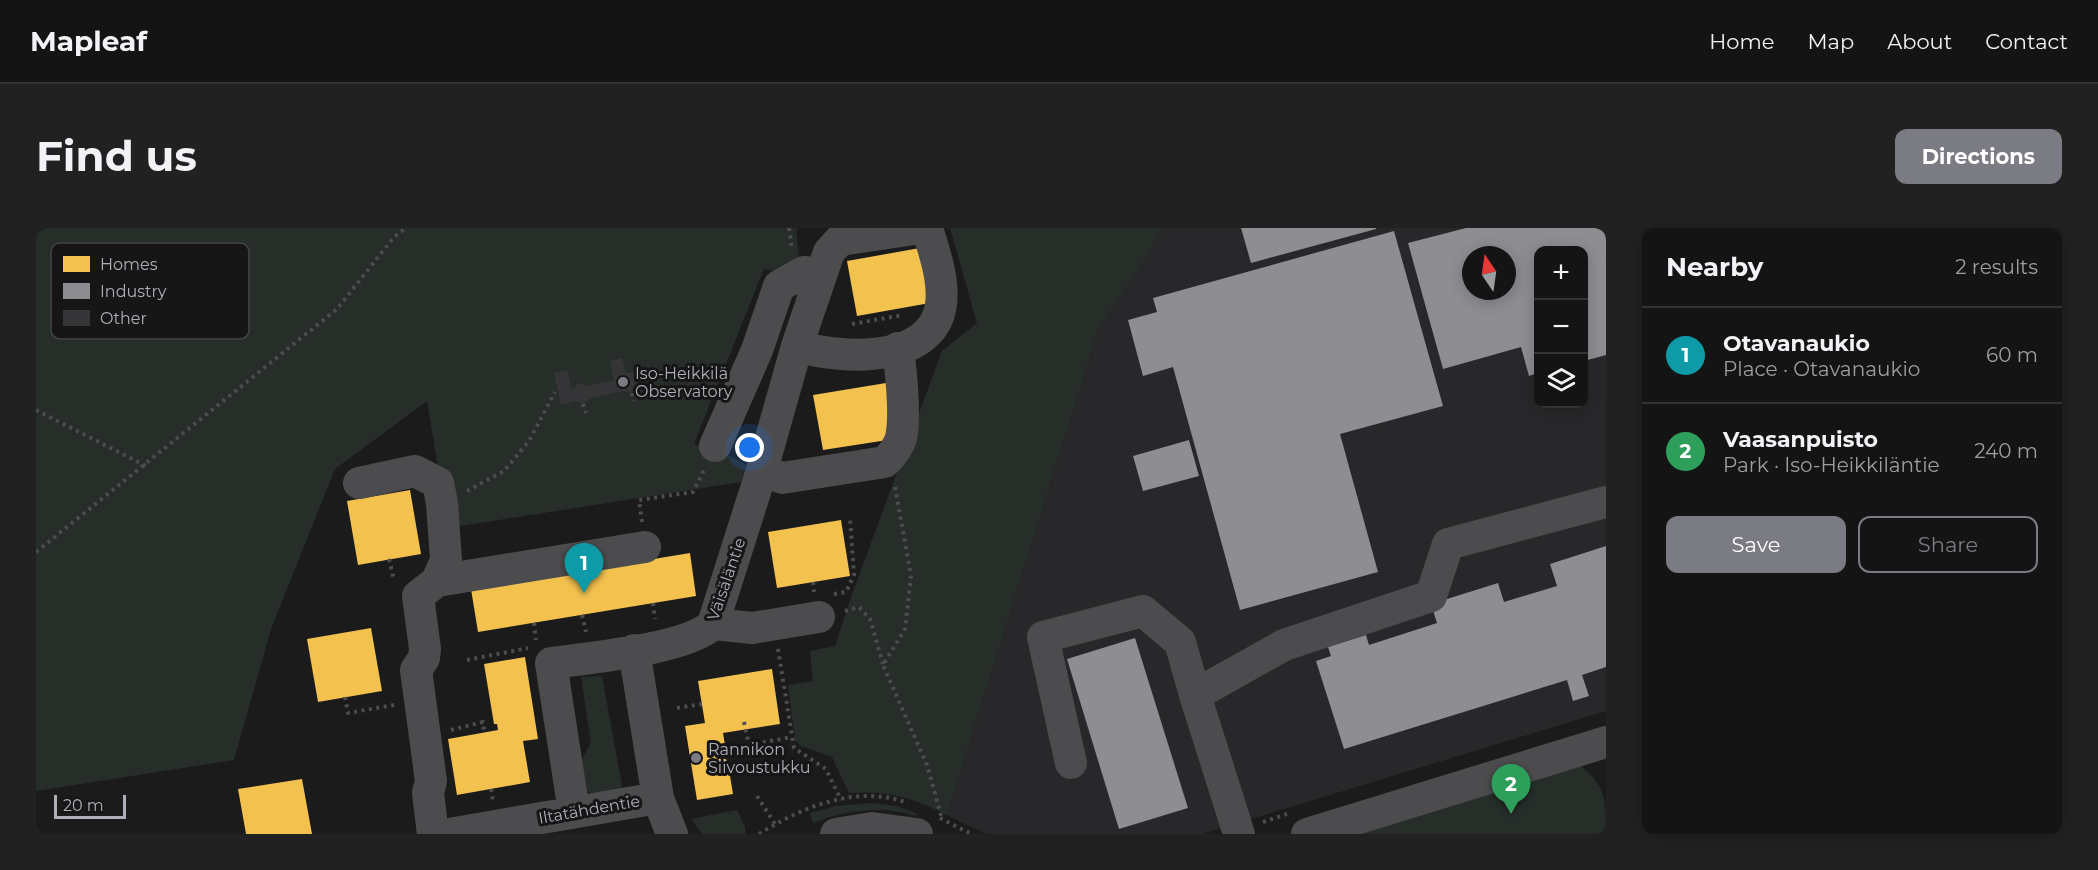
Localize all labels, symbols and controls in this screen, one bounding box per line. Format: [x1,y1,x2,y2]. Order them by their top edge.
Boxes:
text: Mapleaf [30,24,147,58]
text: Home [1709,29,1774,54]
text: Map [1807,29,1854,54]
text: About [1887,29,1952,54]
text: Contact [1985,29,2068,54]
button: Directions [1895,129,2062,184]
text: Find us [36,130,197,182]
legend [51,243,249,339]
north arrow [1462,246,1516,300]
map controls [1534,246,1588,408]
button: + [1534,246,1588,300]
text: Nearby [1666,251,1763,283]
text: Homes [100,255,158,274]
text: 2 results [1955,255,2038,279]
text: Industry [100,282,167,301]
button: − [1534,300,1588,354]
text: Other [100,309,147,328]
text: Otavanaukio [1723,330,1870,357]
text: 1 [1682,343,1689,367]
text: 60 m [1986,343,2038,367]
button: layers [1534,354,1588,408]
text: Place · Otavanaukio [1723,357,1920,381]
place label: Iso-Heikkilä Observatory [635,364,733,401]
marker: Iso-Heikkilä Observatory [616,375,630,389]
text: Vaasanpuisto [1723,426,1878,453]
your location [735,433,764,462]
text: 2 [1680,439,1691,463]
text: 240 m [1974,439,2038,463]
text: Park · Iso-Heikkiläntie [1723,453,1940,477]
button: Save [1666,516,1846,573]
button: Share [1858,516,2038,573]
street label: Väisäläntie [703,535,750,623]
pin: 1 [564,544,604,593]
place label: Rannikon Siivoustukku [708,740,810,777]
marker: Rannikon Siivoustukku [689,751,703,765]
pin: 2 [1492,764,1530,814]
street label: Iltatähdentie [537,791,641,828]
scale bar [54,792,126,820]
text: 20 m [63,796,104,815]

